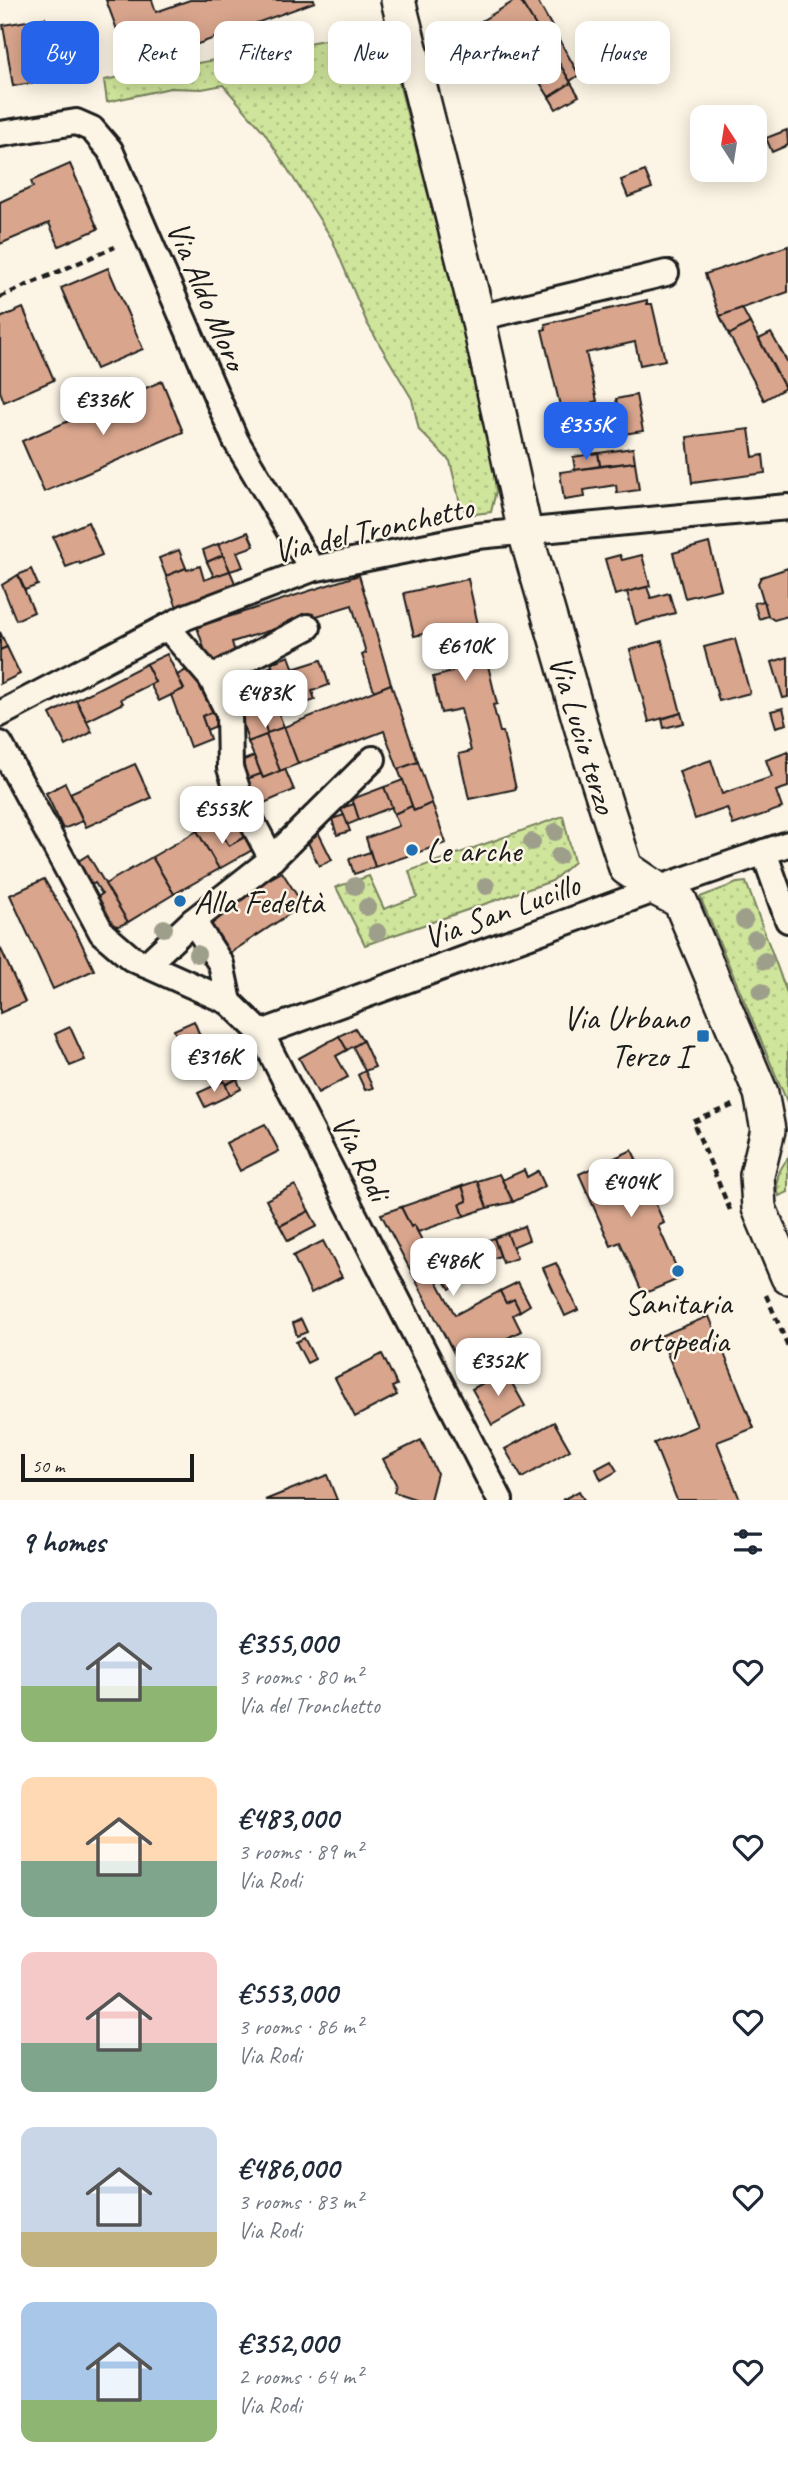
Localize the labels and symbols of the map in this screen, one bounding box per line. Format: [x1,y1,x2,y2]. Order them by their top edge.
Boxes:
north arrow [690,105,766,182]
street label: Via Aldo Moro [157,215,258,379]
pin: €336K [54,378,152,437]
pin: €355K [537,402,635,462]
street label: Via del Tronchetto [269,485,478,572]
pin: €610K [416,624,514,683]
street label: Via Lucio terzo [539,650,628,821]
pin: €483K [216,670,314,730]
pin: €553K [173,786,271,846]
place label: Le arche [426,830,523,872]
marker: Le arche [404,842,420,858]
street label: Via San Lucillo [418,863,586,959]
place label: Alla Fedeltà [194,881,326,923]
marker: Alla Fedeltà [172,893,188,909]
place label: Via Urbano Terzo I [563,997,696,1077]
marker: Via Urbano Terzo I [695,1028,711,1044]
pin: €316K [165,1034,263,1094]
street label: Via Rodi [322,1107,402,1211]
pin: €404K [582,1160,680,1219]
pin: €486K [404,1238,502,1298]
marker: Sanitaria ortopedia [670,1263,686,1279]
place label: Sanitaria ortopedia [625,1282,733,1362]
pin: €352K [449,1338,547,1398]
scale bar [21,1451,194,1483]

